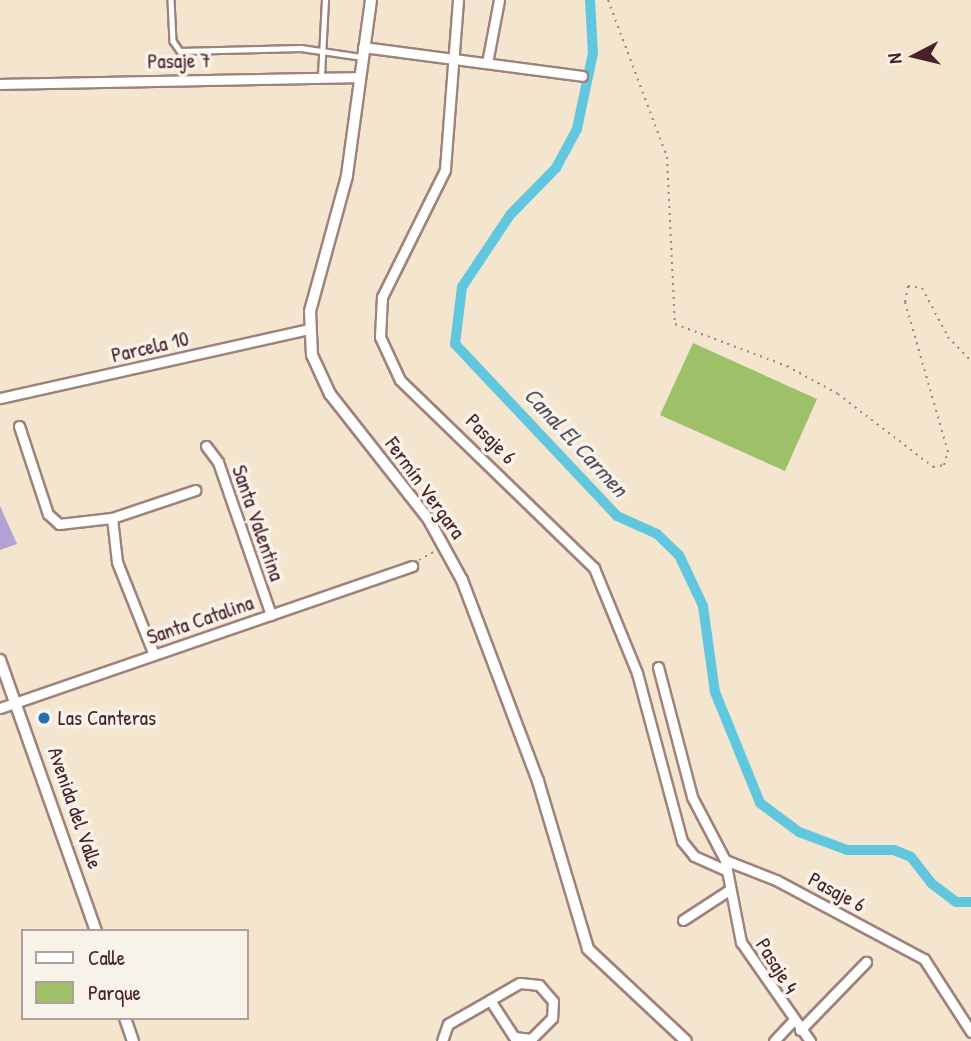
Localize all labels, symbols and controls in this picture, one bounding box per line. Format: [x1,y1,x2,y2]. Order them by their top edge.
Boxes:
north arrow [880,21,950,91]
street label: Pasaje 7 [147,48,211,74]
text: N [881,52,908,65]
street label: Parcela 10 [109,326,191,368]
water label: Canal El Carmen [518,382,634,502]
street label: Pasaje 6 [460,408,522,470]
street label: Fermín Vergara [380,432,470,544]
street label: Santa Valentina [226,462,290,584]
street label: Santa Catalina [143,590,257,650]
place label: Las Canteras [58,705,156,731]
marker: Las Canteras [36,710,52,726]
street label: Avenida del Valle [42,744,108,872]
street label: Pasaje 6 [804,867,870,917]
legend [21,929,248,1020]
street label: Pasaje 4 [750,934,804,998]
text: Calle [88,943,125,972]
text: Parque [88,978,141,1007]

